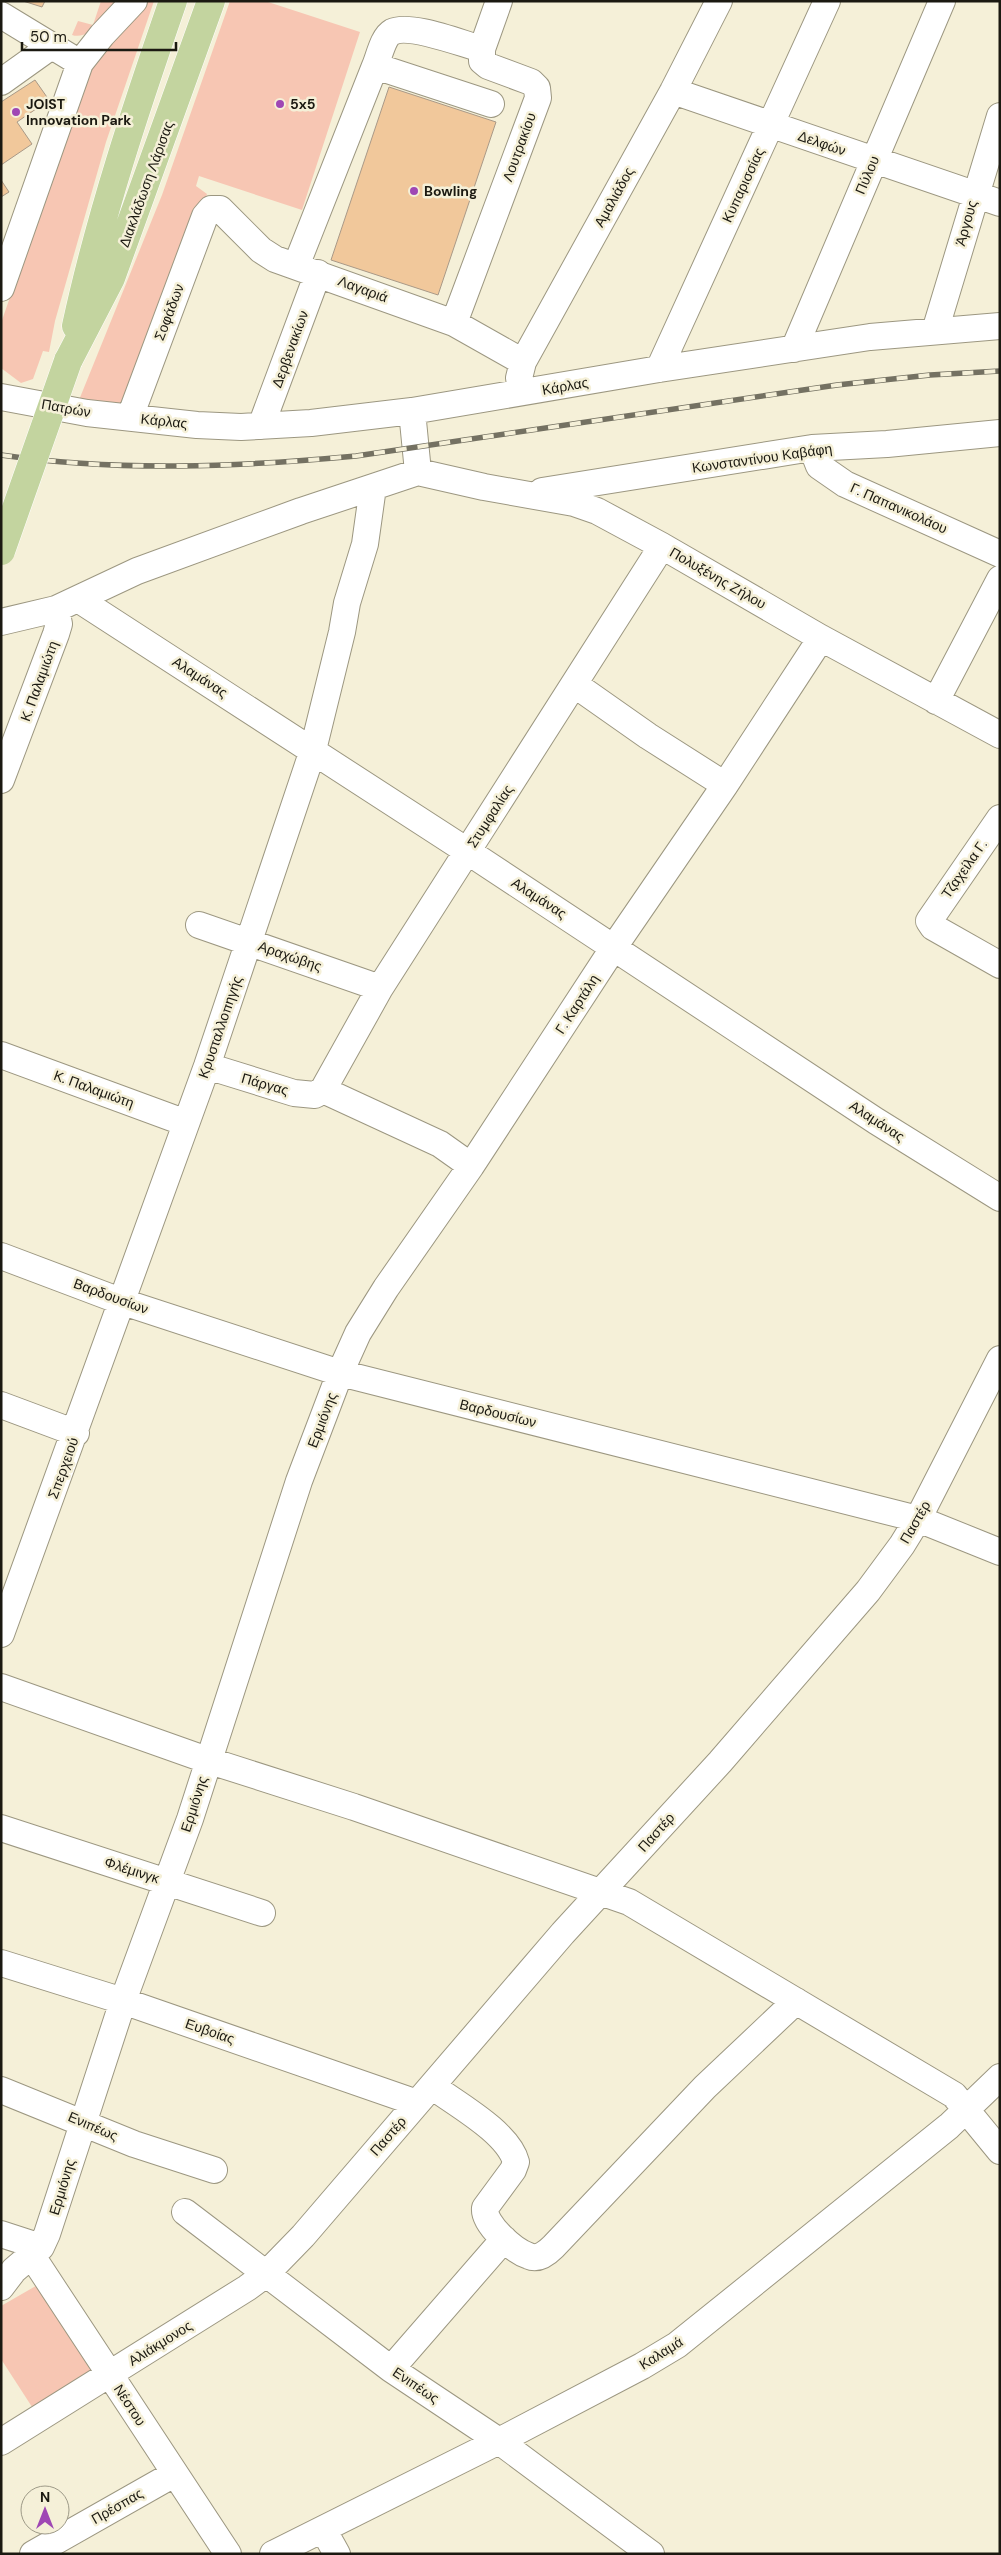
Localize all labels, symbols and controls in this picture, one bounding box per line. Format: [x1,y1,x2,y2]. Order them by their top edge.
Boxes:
scale bar [22,20,176,52]
text: 50 m [30,27,67,47]
place label: JOIST Innovation Park [26,95,131,129]
place label: 5x5 [290,95,315,113]
marker: 5x5 [274,98,286,110]
marker: JOIST Innovation Park [10,106,22,118]
street label: Λουτρακίου [498,110,540,184]
street label: Διακλάδωση Λάρισας [115,118,177,250]
street label: Δελφών [796,126,848,160]
street label: Κυπαρισσίας [718,145,768,225]
street label: Πύλου [851,153,883,197]
street label: Αμαλιάδος [590,164,638,230]
place label: Bowling [424,182,477,200]
marker: Bowling [408,185,420,197]
street label: Άργους [951,198,981,248]
street label: Λαγαριά [336,272,390,306]
street label: Σοφάδων [150,281,188,343]
street label: Δερβενακίων [268,308,312,390]
street label: Κάρλας [540,373,590,399]
street label: Πατρών [40,395,92,421]
street label: Κάρλας [140,410,188,432]
street label: Κωνσταντίνου Καβάφη [691,439,833,477]
street label: Γ. Παπανικολάου [848,479,950,537]
street label: Πολυξένης Ζήλου [667,543,769,613]
street label: Κ. Παλαμιώτη [16,638,62,724]
street label: Αλαμάνας [169,653,231,702]
street label: Στυμφαλίας [463,781,517,851]
street label: Τζαχείλα Γ. [937,836,991,902]
street label: Αλαμάνας [508,874,570,923]
street label: Αραχώβης [256,937,324,975]
street label: Γ. Καρτάλη [551,971,603,1037]
street label: Κρυσταλλοπηγής [194,973,246,1081]
street label: Κ. Παλαμιώτη [51,1066,137,1112]
street label: Πάργας [239,1069,291,1099]
street label: Αλαμάνας [846,1097,908,1146]
street label: Βαρδουσίων [71,1274,151,1318]
street label: Ερμιόνης [303,1390,341,1450]
street label: Βαρδουσίων [458,1395,538,1431]
street label: Σπερχειού [44,1435,82,1501]
street label: Παστέρ [896,1497,934,1547]
street label: Ερμιόνης [177,1774,212,1834]
street label: Παστέρ [634,1809,678,1855]
street label: Φλέμινγκ [102,1853,163,1888]
street label: Ευβοίας [183,2014,237,2048]
street label: Ενιπέως [65,2107,121,2145]
street label: Παστέρ [366,2112,410,2159]
street label: Ερμιόνης [45,2156,79,2217]
street label: Αλιάκμονος [125,2316,195,2370]
street label: Καλαμά [636,2333,686,2373]
street label: Ενιπέως [389,2363,443,2407]
street label: Νέστου [110,2381,150,2429]
street label: Πρέσπας [88,2484,146,2528]
north arrow [20,2485,70,2535]
text: N [40,2488,50,2506]

